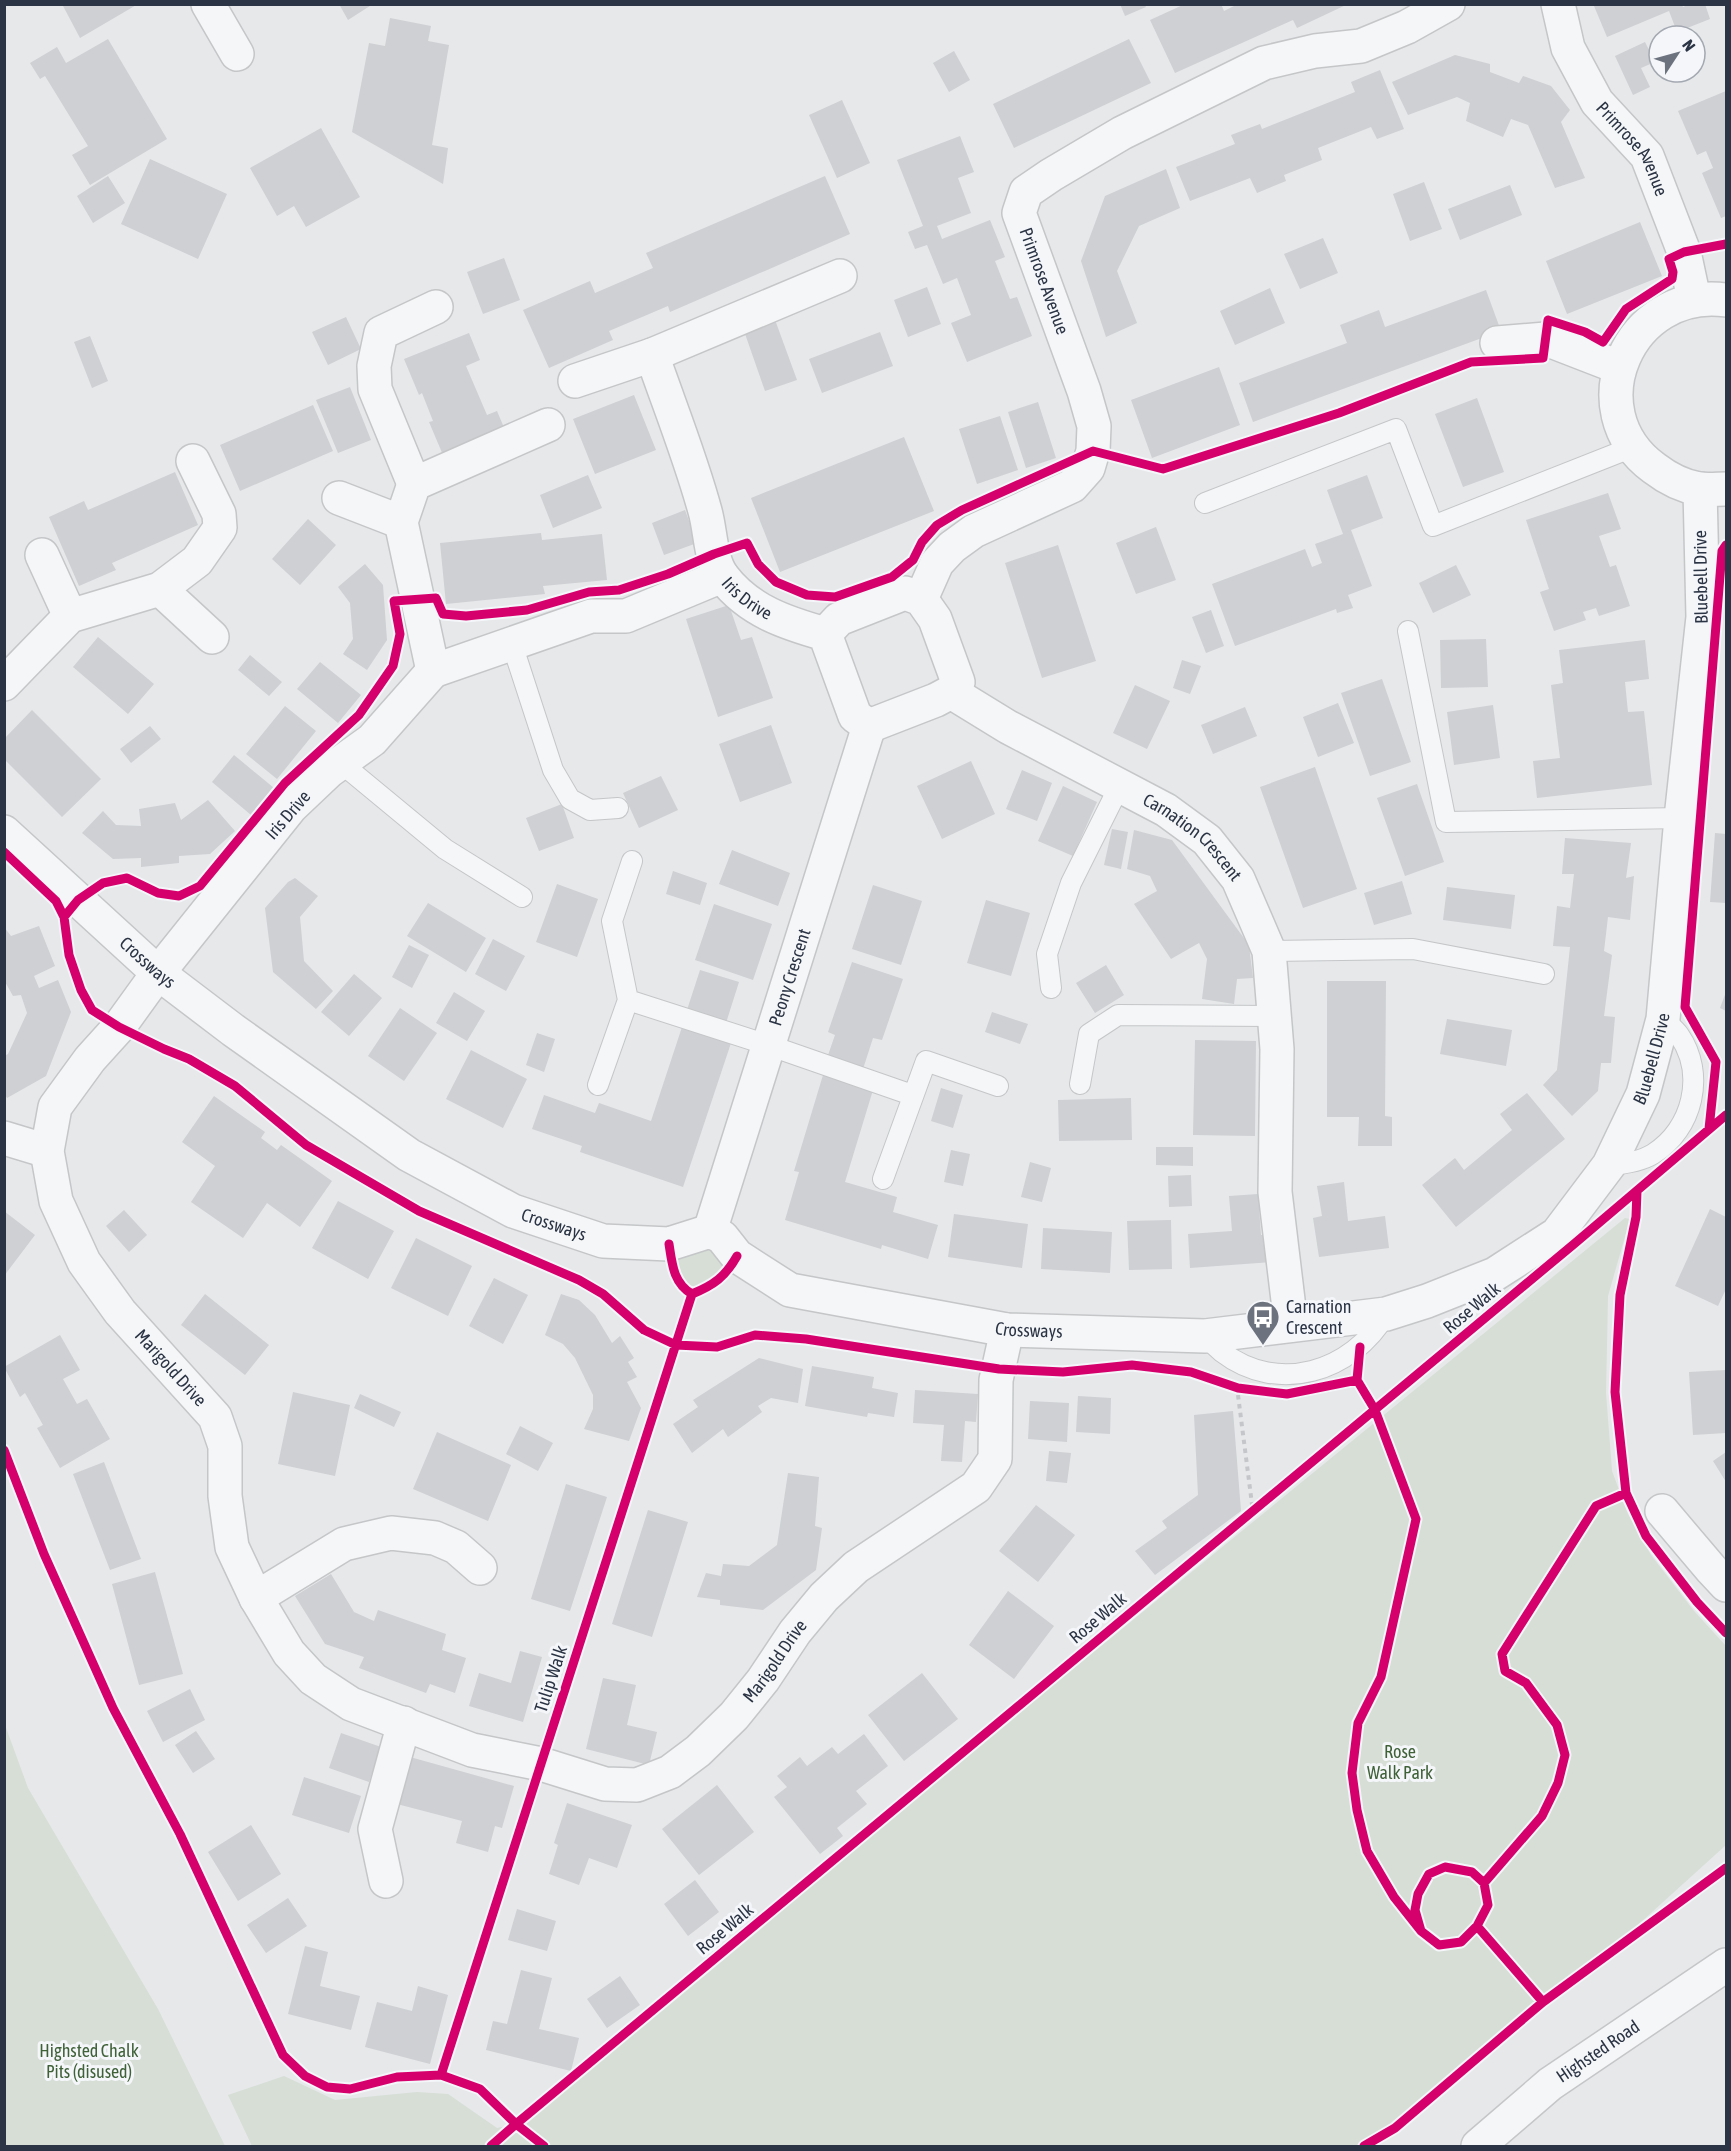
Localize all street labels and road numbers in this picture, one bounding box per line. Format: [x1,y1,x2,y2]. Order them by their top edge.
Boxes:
street label: Primrose Avenue [1592,97,1672,199]
street label: Primrose Avenue [1015,225,1073,337]
street label: Bluebell Drive [1689,530,1712,624]
street label: Iris Drive [717,573,776,624]
street label: Iris Drive [261,786,315,843]
street label: Carnation Crescent [1140,789,1246,885]
street label: Peony Crescent [764,926,815,1028]
street label: Crossways [115,932,180,992]
street label: Bluebell Drive [1628,1012,1673,1108]
street label: Crossways [519,1204,589,1245]
street label: Rose Walk [1439,1278,1505,1338]
street label: Crossways [994,1317,1063,1342]
street label: Marigold Drive [131,1325,211,1410]
street label: Rose Walk [1065,1588,1131,1648]
street label: Marigold Drive [738,1615,811,1706]
street label: Tulip Walk [530,1643,571,1715]
street label: Rose Walk [692,1899,758,1959]
street label: Highsted Road [1552,2016,1643,2087]

